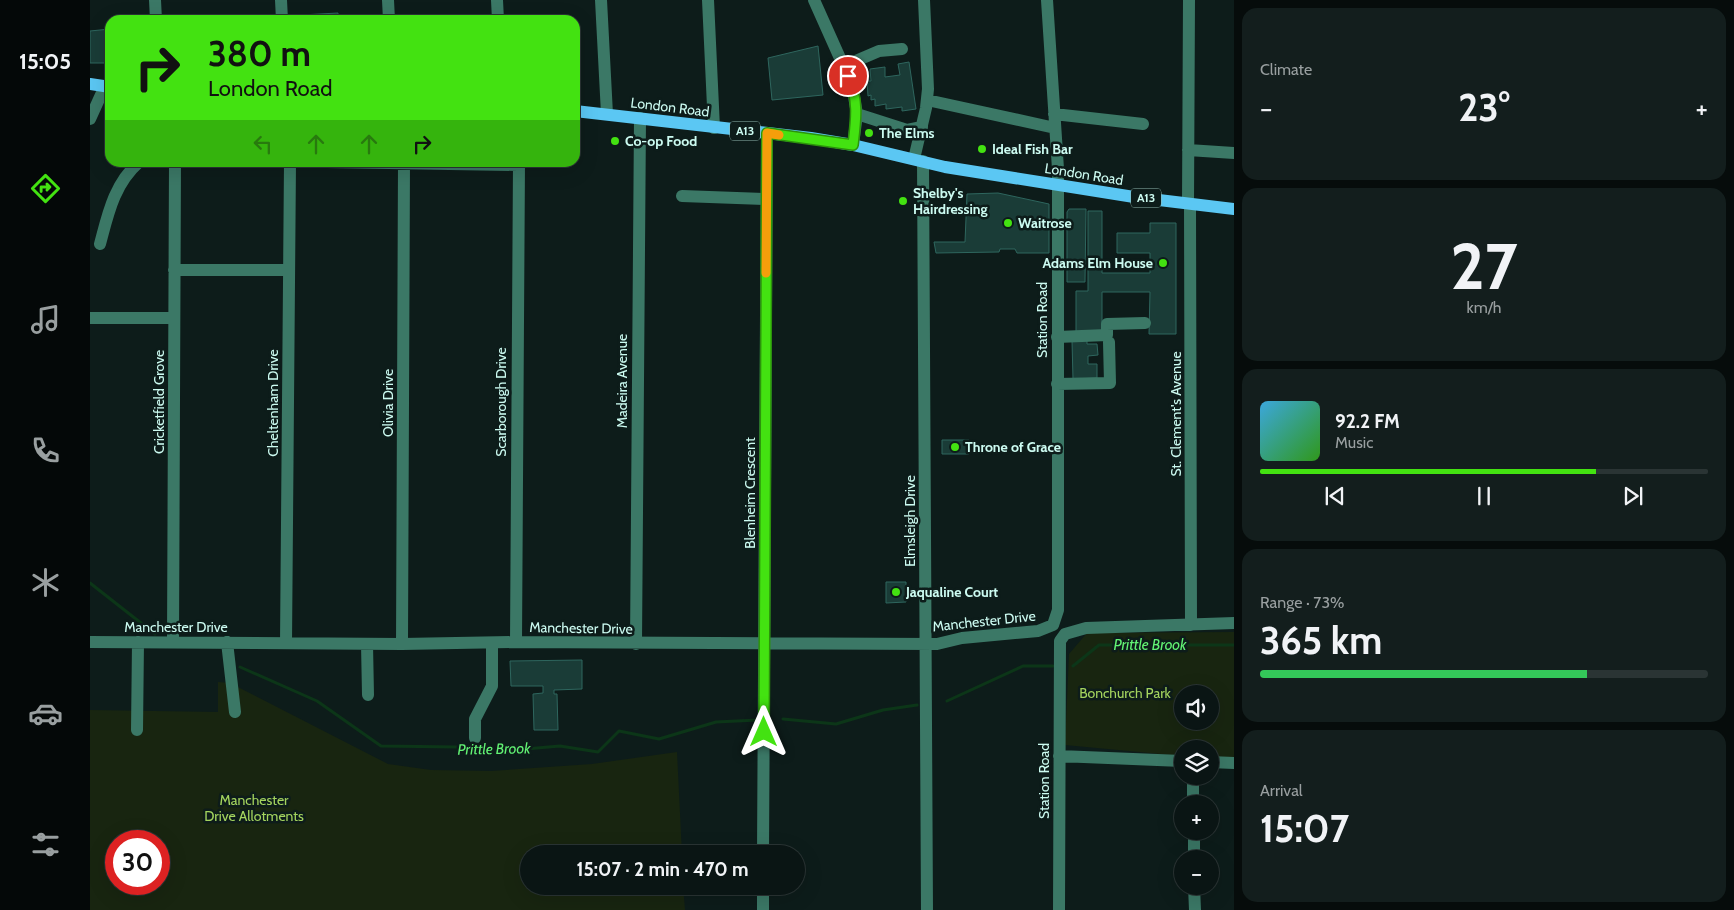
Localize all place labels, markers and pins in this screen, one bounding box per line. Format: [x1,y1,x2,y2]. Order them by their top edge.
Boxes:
pin [827,55,869,97]
place label: The Elms [879,124,935,142]
marker: The Elms [863,127,875,139]
place label: Co-op Food [625,132,697,150]
marker: Co-op Food [609,135,621,147]
place label: Ideal Fish Bar [992,140,1073,158]
marker: Ideal Fish Bar [976,143,988,155]
place label: Shelby's Hairdressing [913,184,988,218]
marker: Shelby's Hairdressing [897,195,909,207]
place label: Waitrose [1018,214,1072,232]
marker: Waitrose [1002,217,1014,229]
place label: Adams Elm House [1042,254,1153,272]
marker: Adams Elm House [1157,257,1169,269]
place label: Throne of Grace [965,438,1061,456]
marker: Throne of Grace [949,441,961,453]
place label: Jaqualine Court [905,583,998,601]
marker: Jaqualine Court [890,586,902,598]

